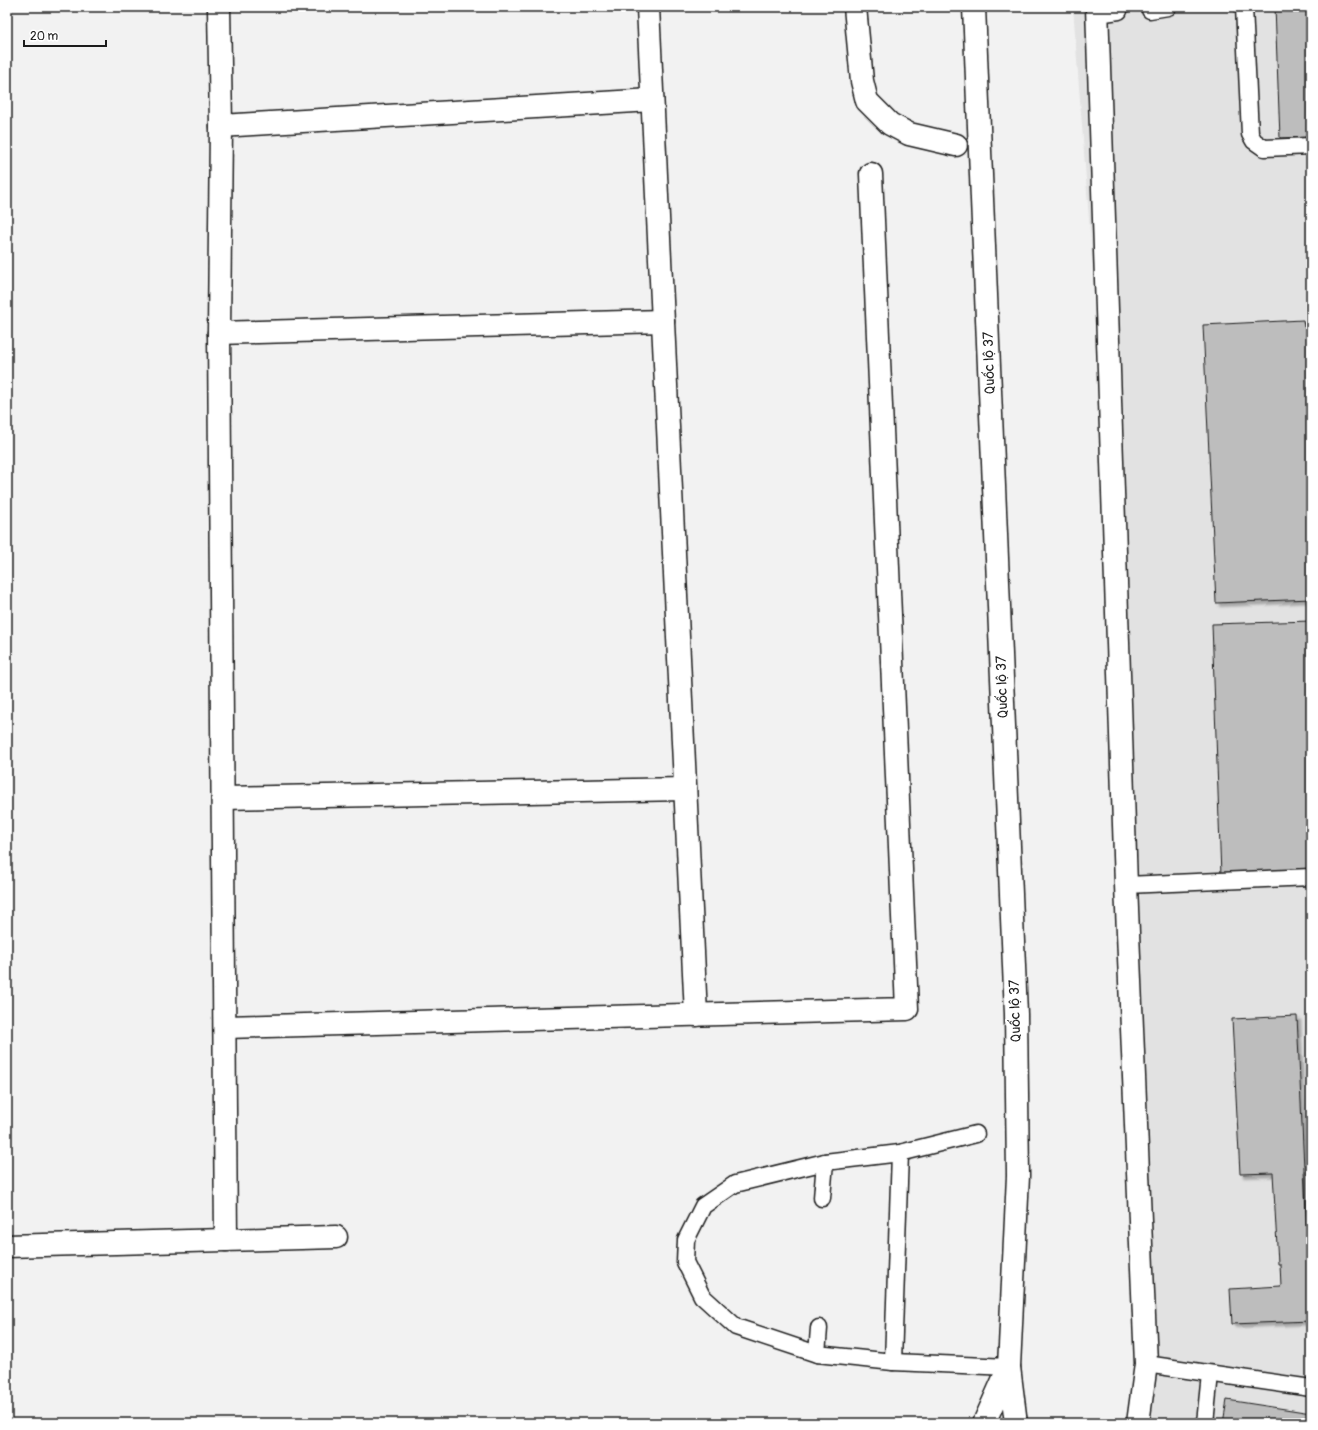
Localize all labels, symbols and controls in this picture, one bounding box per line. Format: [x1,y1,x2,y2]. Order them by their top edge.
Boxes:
scale bar [24,22,106,48]
text: 20 m [30,29,59,44]
street label: Quốc lộ 37 [978,331,999,395]
street label: Quốc lộ 37 [991,655,1012,719]
street label: Quốc lộ 37 [1004,979,1025,1043]

